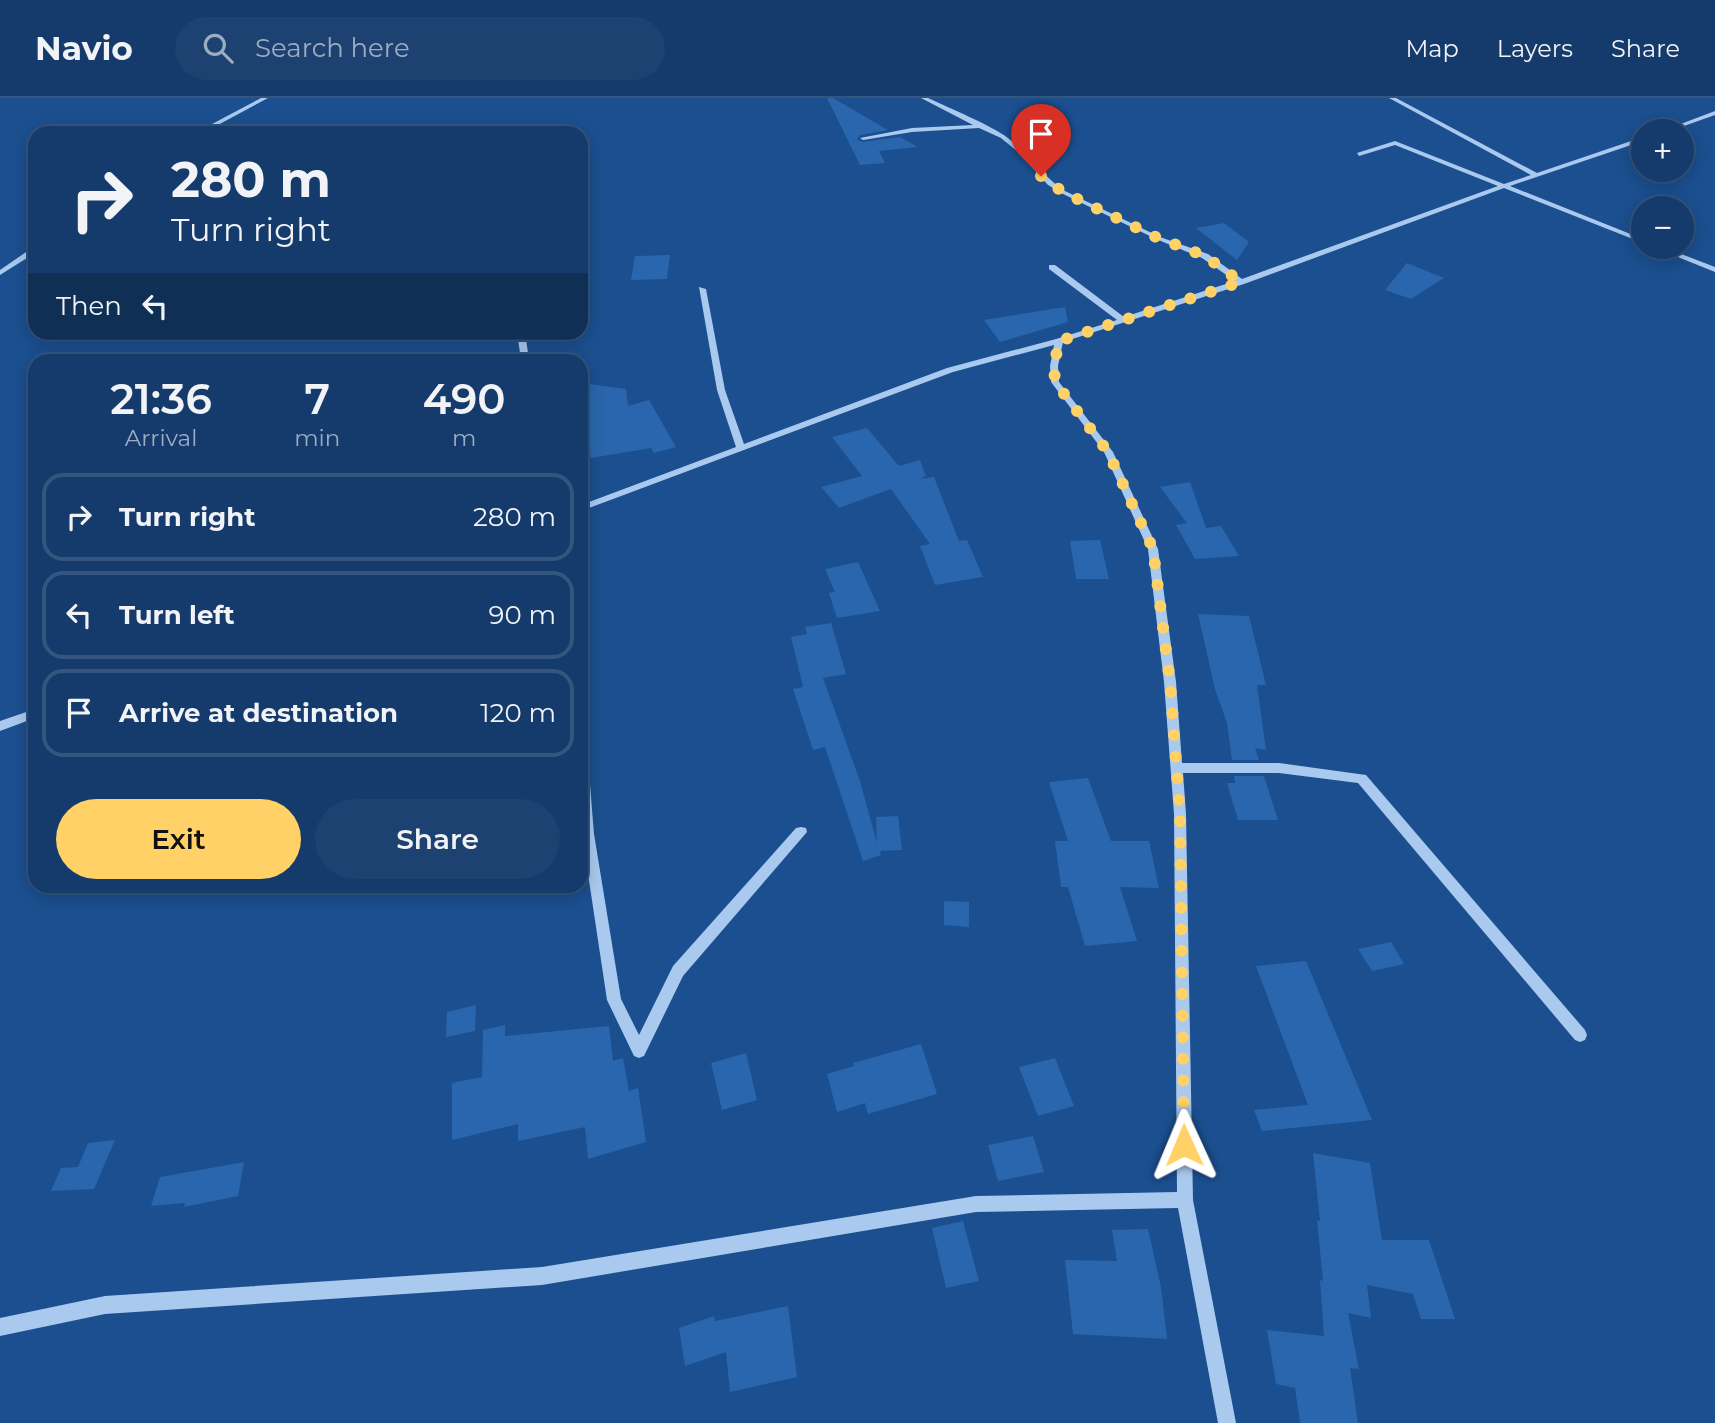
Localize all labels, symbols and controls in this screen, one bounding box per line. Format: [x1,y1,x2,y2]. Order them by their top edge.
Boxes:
search box [175,17,665,80]
text: Navio [35,28,133,68]
icon: search [199,29,237,67]
text: Search here [255,32,410,64]
text: Map [1405,34,1459,63]
text: Layers [1497,34,1573,63]
text: Share [1611,34,1680,63]
pin [1011,104,1071,176]
icon: arrive [1022,115,1060,153]
map controls [1631,119,1694,259]
button: + [1631,119,1694,182]
text: 280 m [171,150,331,209]
icon: right [56,154,147,245]
button: − [1631,196,1694,259]
text: Turn right [171,210,331,249]
icon: left [136,287,174,325]
text: Then [56,290,122,322]
text: 21:36 [110,373,212,425]
text: 7 [305,373,330,425]
text: 490 [423,373,506,425]
text: Arrival [125,424,197,452]
text: min [294,424,340,452]
text: m [452,424,476,452]
icon: right [60,498,98,536]
text: Turn right [119,501,255,533]
text: 280 m [473,501,556,533]
icon: left [60,596,98,634]
text: Turn left [119,599,235,631]
text: 90 m [489,599,556,631]
icon: arrive [60,694,98,732]
text: Arrive at destination [119,697,398,729]
text: 120 m [480,697,556,729]
button: Exit [56,799,301,879]
button: Share [315,799,560,879]
position arrow [1147,1108,1221,1182]

